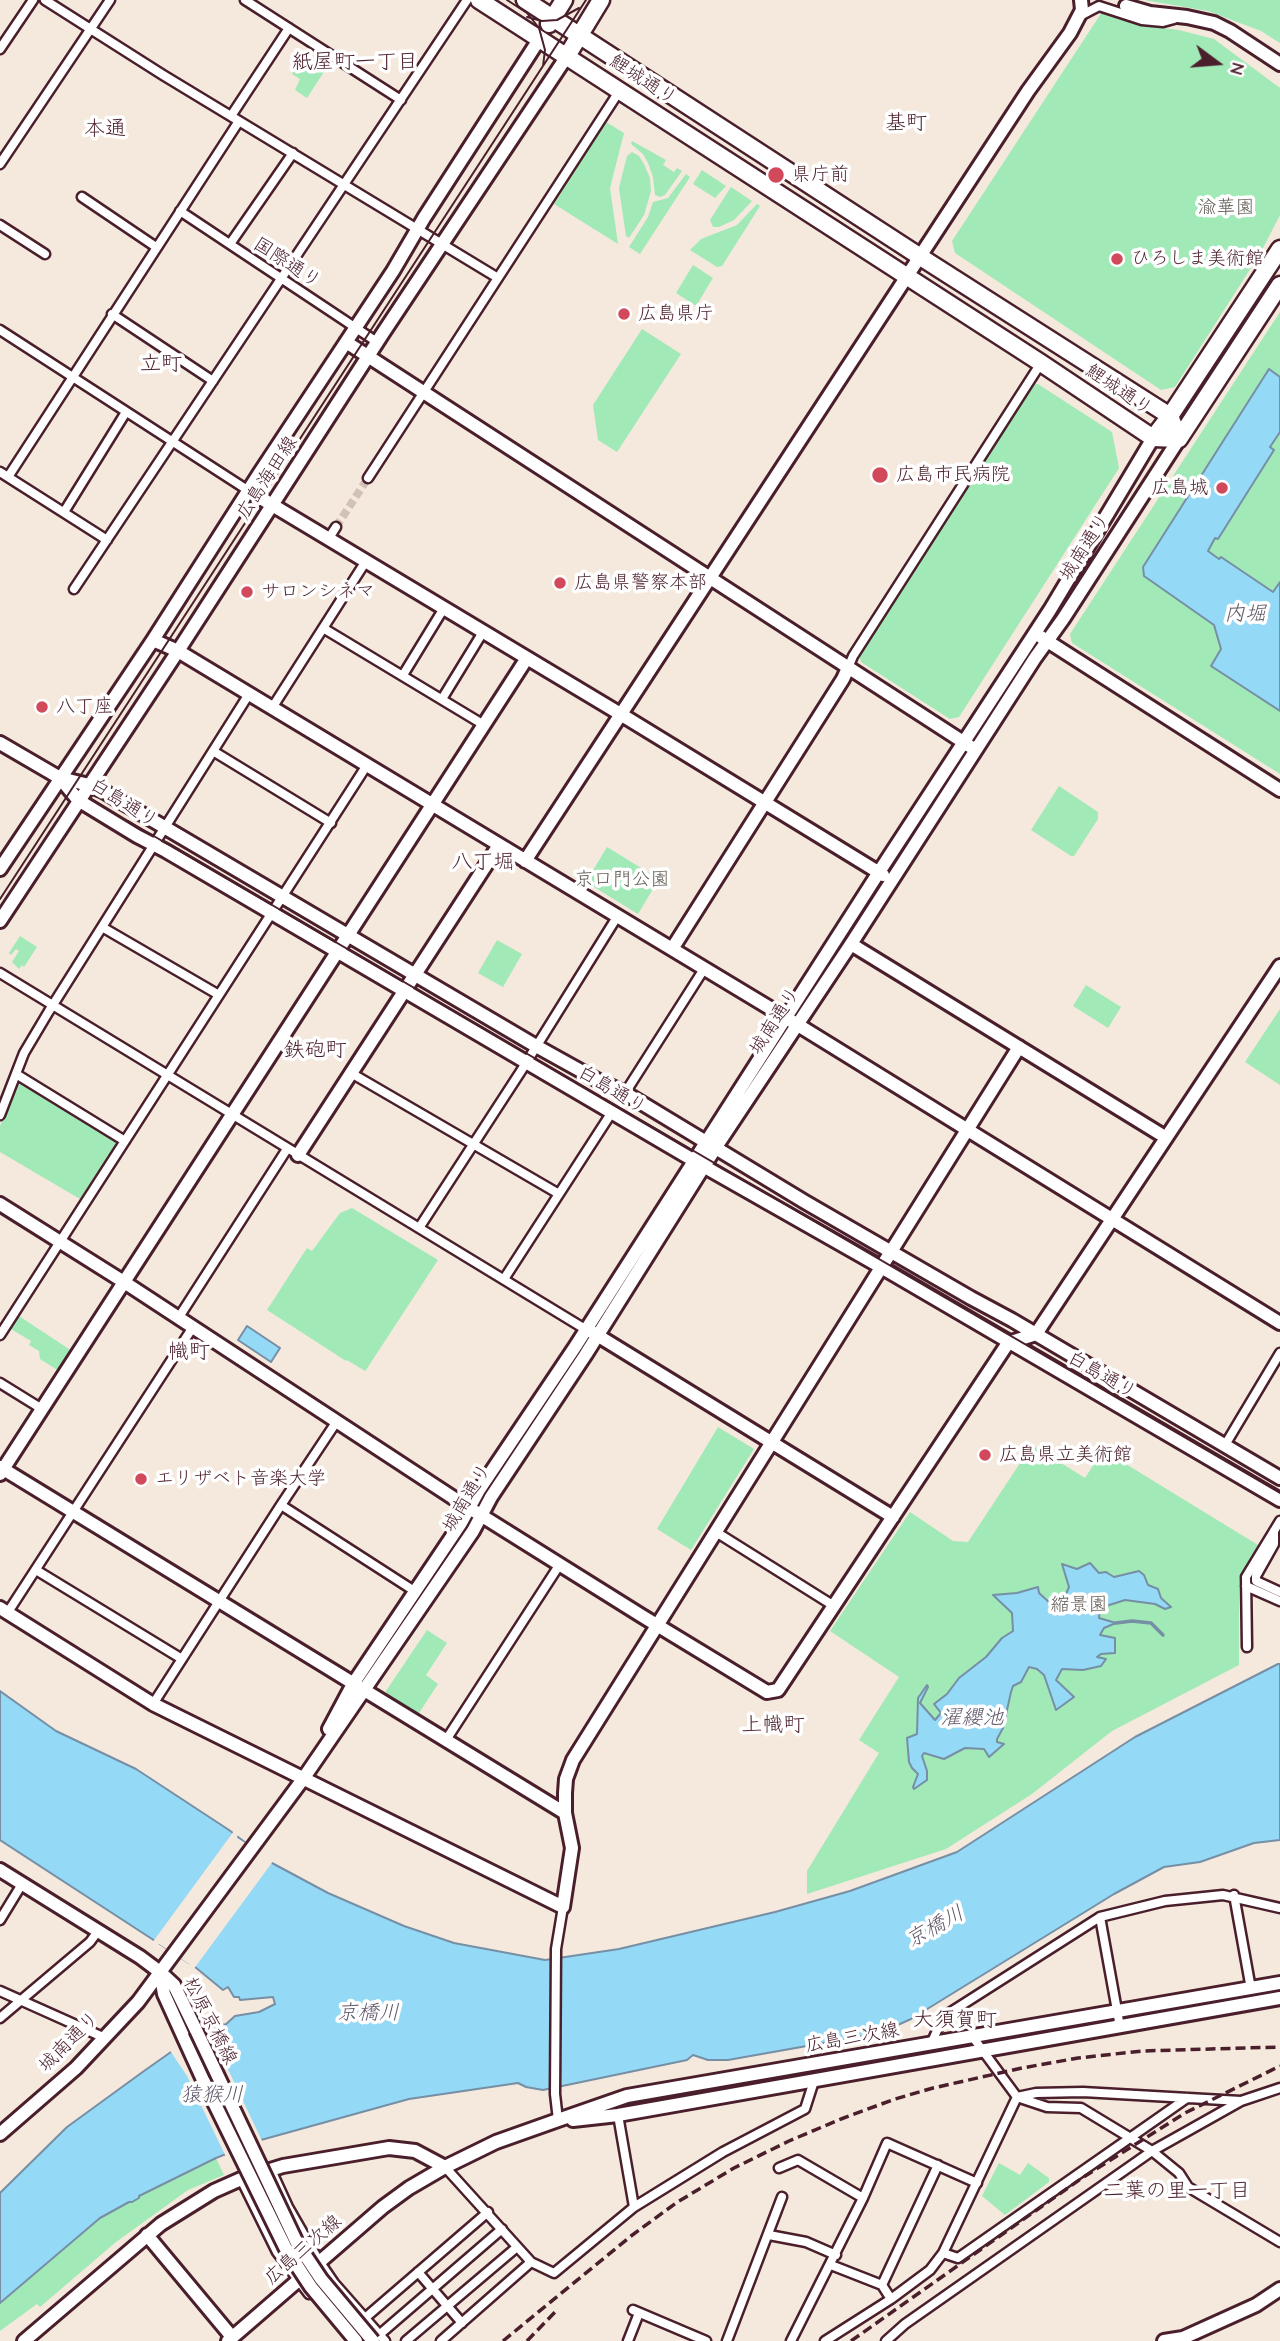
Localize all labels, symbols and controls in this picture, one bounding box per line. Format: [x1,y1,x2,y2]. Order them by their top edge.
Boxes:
north arrow [1182,28,1252,98]
district label: 紙屋町一丁目 [292,49,418,75]
street label: 鯉城通り [605,50,681,110]
text: N [1225,60,1249,78]
district label: 基町 [885,110,927,136]
district label: 本通 [84,116,126,142]
place label: 県庁前 [792,164,849,186]
marker: 県庁前 [766,165,786,185]
park label: 渝華園 [1198,197,1254,219]
street label: 国際通り [249,233,325,293]
place label: ひろしま美術館 [1131,248,1264,270]
marker: ひろしま美術館 [1109,251,1125,267]
place label: 広島県庁 [638,303,714,325]
marker: 広島県庁 [616,306,632,322]
district label: 立町 [140,351,182,377]
street label: 鯉城通り [1081,359,1157,421]
street label: 広島海田線 [232,432,302,524]
place label: 広島市民病院 [896,464,1010,486]
marker: 広島市民病院 [870,465,890,485]
place label: 広島城 [1151,477,1208,499]
marker: 広島城 [1214,480,1230,496]
street label: 城南通り [1055,509,1115,585]
place label: 広島県警察本部 [574,572,707,594]
marker: 広島県警察本部 [552,575,568,591]
place label: サロンシネマ [261,581,375,603]
marker: サロンシネマ [239,584,255,600]
water label: 内堀 [1224,601,1266,627]
place label: 八丁座 [56,696,113,718]
marker: 八丁座 [34,699,50,715]
street label: 白島通り [86,773,162,833]
district label: 八丁堀 [452,849,514,875]
park label: 京口門公園 [575,869,669,891]
street label: 城南通り [745,983,805,1059]
district label: 鉄砲町 [284,1037,346,1063]
street label: 白島通り [574,1061,650,1119]
district label: 幟町 [168,1339,210,1365]
street label: 白島通り [1063,1346,1141,1404]
place label: 広島県立美術館 [999,1444,1132,1466]
marker: 広島県立美術館 [977,1447,993,1463]
street label: 城南通り [438,1460,496,1536]
place label: エリザベト音楽大学 [155,1468,326,1490]
marker: エリザベト音楽大学 [133,1471,149,1487]
park label: 縮景園 [1051,1594,1107,1616]
water label: 濯纓池 [941,1705,1003,1731]
district label: 上幟町 [742,1712,804,1738]
water label: 京橋川 [901,1901,969,1953]
street label: 松原京橋線 [178,1974,242,2068]
water label: 京橋川 [337,2000,399,2026]
street label: 城南通り [34,2007,104,2077]
district label: 大須賀町 [913,2007,997,2033]
street label: 広島三次線 [803,2019,901,2057]
water label: 猿猴川 [181,2082,243,2108]
district label: 二葉の里一丁目 [1104,2178,1250,2204]
street label: 広島三次線 [260,2210,346,2290]

